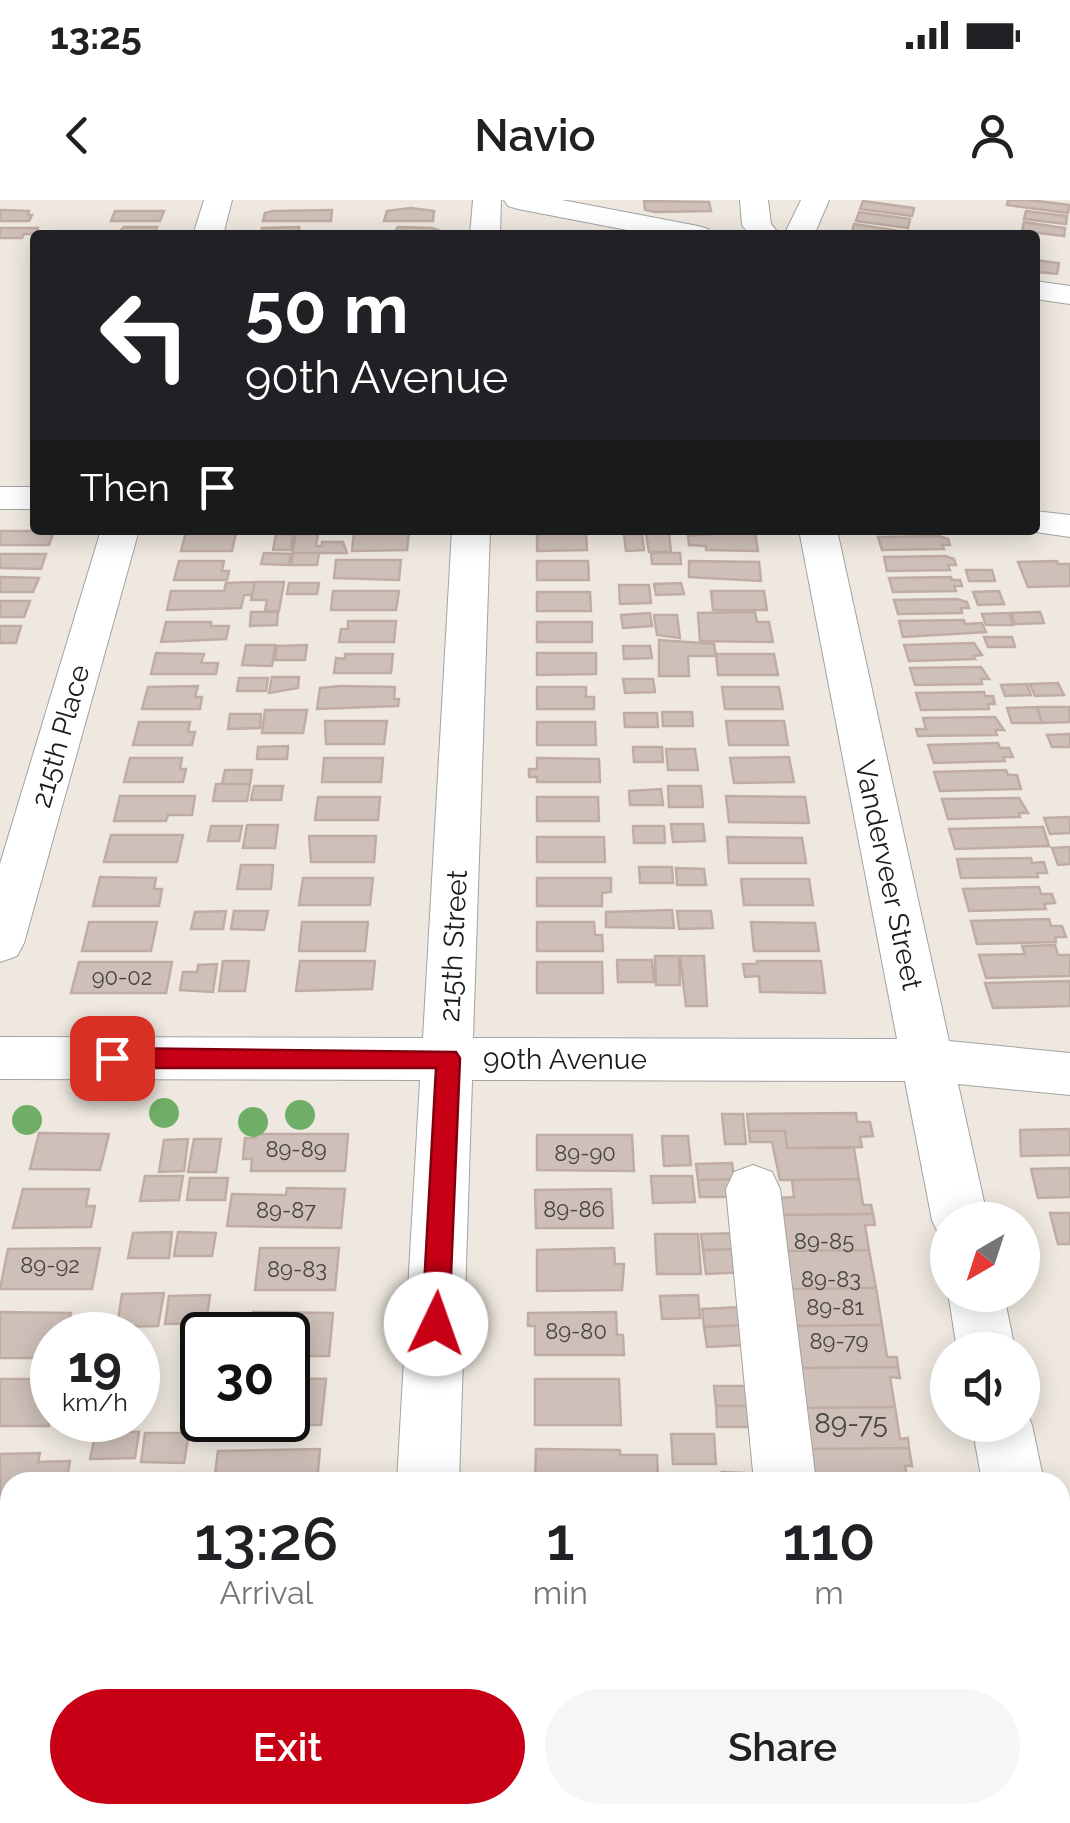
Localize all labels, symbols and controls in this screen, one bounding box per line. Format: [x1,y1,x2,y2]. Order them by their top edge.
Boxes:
text: 13:25 [50,13,142,58]
icon: back [50,108,105,163]
icon: person [965,108,1020,163]
text: Navio [474,109,596,162]
text: 50 m [245,267,409,349]
icon: left [80,270,210,400]
text: 90th Avenue [245,351,508,404]
icon: arrive [190,460,245,515]
text: Then [80,465,170,510]
street label: 215th Place [24,661,97,811]
street label: Vanderveer Street [848,757,929,994]
street label: 215th Street [433,869,474,1023]
house number: 90-02 [92,964,152,990]
pin [70,1016,155,1101]
icon: arrive [85,1031,140,1086]
street label: 90th Avenue [483,1043,647,1076]
house number: 89-89 [265,1136,327,1162]
house number: 89-90 [554,1140,616,1166]
house number: 89-86 [543,1196,605,1222]
house number: 89-87 [256,1197,316,1223]
north arrow [930,1202,1040,1312]
map controls [930,1202,1040,1442]
house number: 89-85 [794,1228,854,1254]
house number: 89-92 [20,1252,80,1278]
house number: 89-83 [267,1256,327,1282]
house number: 89-83 [801,1266,861,1292]
position arrow [384,1272,488,1376]
house number: 89-81 [806,1294,864,1320]
speed limit sign: 30 [180,1312,310,1442]
house number: 89-80 [545,1318,607,1344]
house number: 89-79 [809,1328,869,1354]
button: sound [930,1332,1040,1442]
text: 19 [68,1335,122,1394]
text: km/h [62,1387,128,1417]
house number: 89-75 [814,1407,888,1440]
text: 13:26 [194,1504,338,1574]
text: 1 [546,1504,574,1574]
text: 110 [782,1504,876,1574]
text: Arrival [219,1574,313,1611]
text: min [533,1574,588,1611]
text: m [814,1574,844,1611]
button: Exit [50,1689,525,1804]
button: Share [545,1689,1020,1804]

